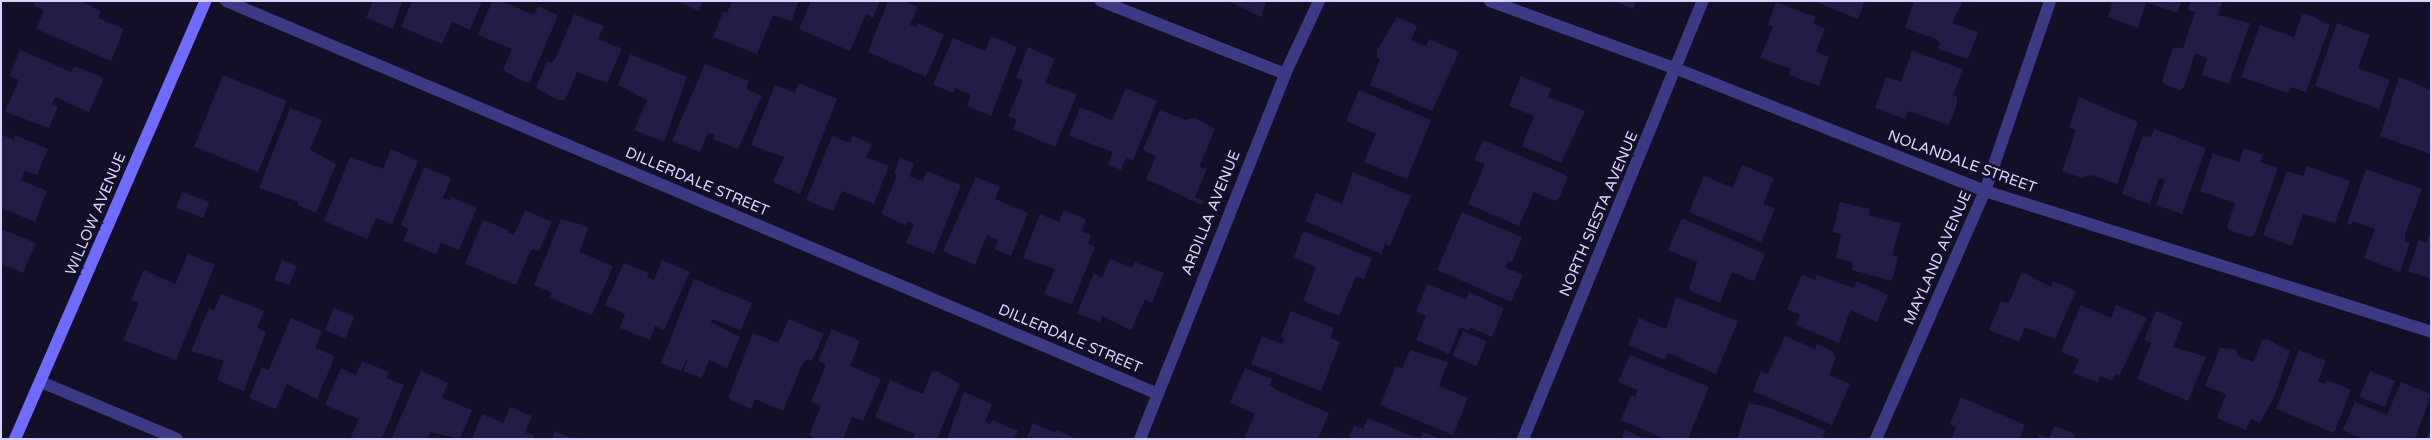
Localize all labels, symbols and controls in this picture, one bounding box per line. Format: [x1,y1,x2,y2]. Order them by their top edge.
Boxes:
street label: NOLANDALE STREET [1885,127,2039,197]
street label: NORTH SIESTA AVENUE [1556,129,1642,299]
street label: DILLERDALE STREET [623,144,771,220]
street label: ARDILLA AVENUE [1178,148,1244,278]
street label: WILLOW AVENUE [62,150,130,278]
street label: MAYLAND AVENUE [1900,188,1976,328]
street label: DILLERDALE STREET [996,301,1144,377]

